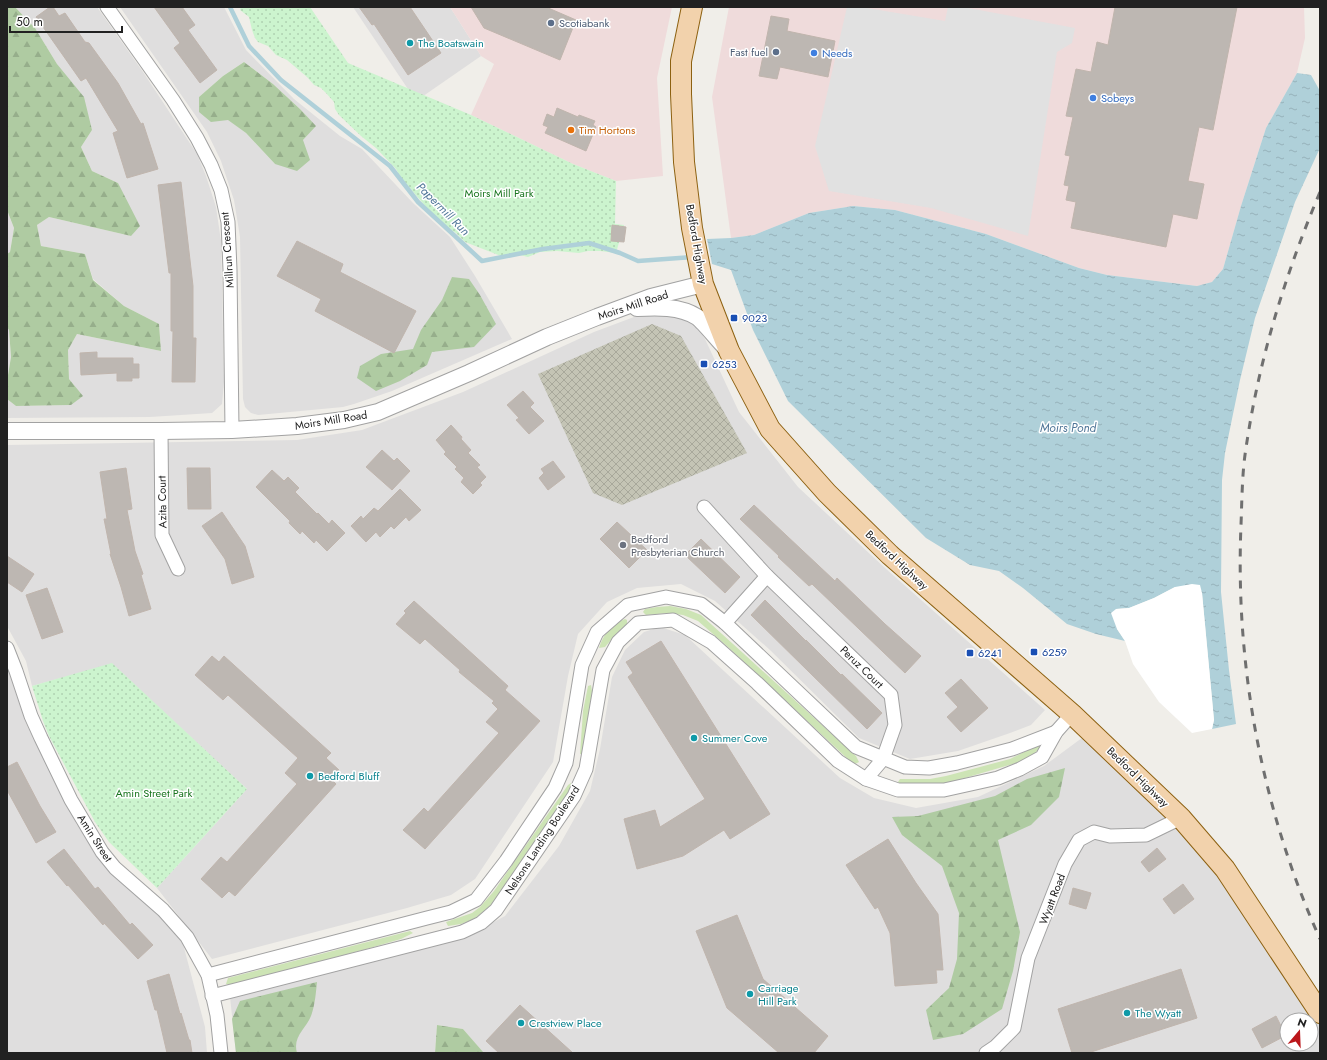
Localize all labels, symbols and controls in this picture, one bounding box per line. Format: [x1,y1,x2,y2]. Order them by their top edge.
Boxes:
scale bar [10,8,122,34]
text: 50 m [16,13,43,31]
place label: Scotiabank [559,15,609,31]
marker: Scotiabank [546,18,556,28]
place label: The Boatswain [418,35,484,51]
marker: The Boatswain [405,38,415,48]
place label: Fast fuel [730,44,768,60]
place label: Needs [822,45,853,61]
marker: Fast fuel [771,47,781,57]
marker: Needs [809,48,819,58]
place label: Sobeys [1101,90,1135,106]
marker: Sobeys [1088,93,1098,103]
place label: Tim Hortons [579,122,636,138]
marker: Tim Hortons [566,125,576,135]
water label: Papermill Run [412,178,474,240]
park label: Moirs Mill Park [464,185,534,201]
street label: Bedford Highway [682,203,712,285]
street label: Millrun Crescent [216,211,238,288]
street label: Moirs Mill Road [596,286,670,324]
place label: 9023 [742,310,767,326]
marker: 9023 [729,313,739,323]
place label: 6253 [712,356,737,372]
marker: 6253 [699,359,709,369]
street label: Moirs Mill Road [294,406,368,434]
water label: Moirs Pond [1040,419,1097,437]
street label: Azita Court [154,475,170,528]
street label: Bedford Highway [862,527,932,594]
place label: Bedford Presbyterian Church [631,531,725,560]
marker: Bedford Presbyterian Church [618,540,628,550]
street label: Peruz Court [837,642,888,692]
place label: 6259 [1042,644,1067,660]
place label: 6241 [978,645,1002,661]
marker: 6259 [1029,647,1039,657]
marker: 6241 [965,648,975,658]
place label: Summer Cove [702,730,768,746]
marker: Summer Cove [689,733,699,743]
street label: Bedford Highway [1103,743,1173,811]
place label: Bedford Bluff [318,768,380,784]
marker: Bedford Bluff [305,771,315,781]
street label: Nelsons Landing Boulevard [501,782,583,898]
park label: Amin Street Park [116,785,193,801]
street label: Amin Street [74,811,117,865]
street label: Wyatt Road [1035,871,1069,927]
place label: Carriage Hill Park [758,980,799,1009]
marker: Carriage Hill Park [745,989,755,999]
place label: The Wyatt [1135,1005,1182,1021]
marker: The Wyatt [1122,1008,1132,1018]
north arrow [1279,1012,1319,1052]
text: N [1296,1014,1309,1032]
place label: Crestview Place [529,1015,602,1031]
marker: Crestview Place [516,1018,526,1028]

